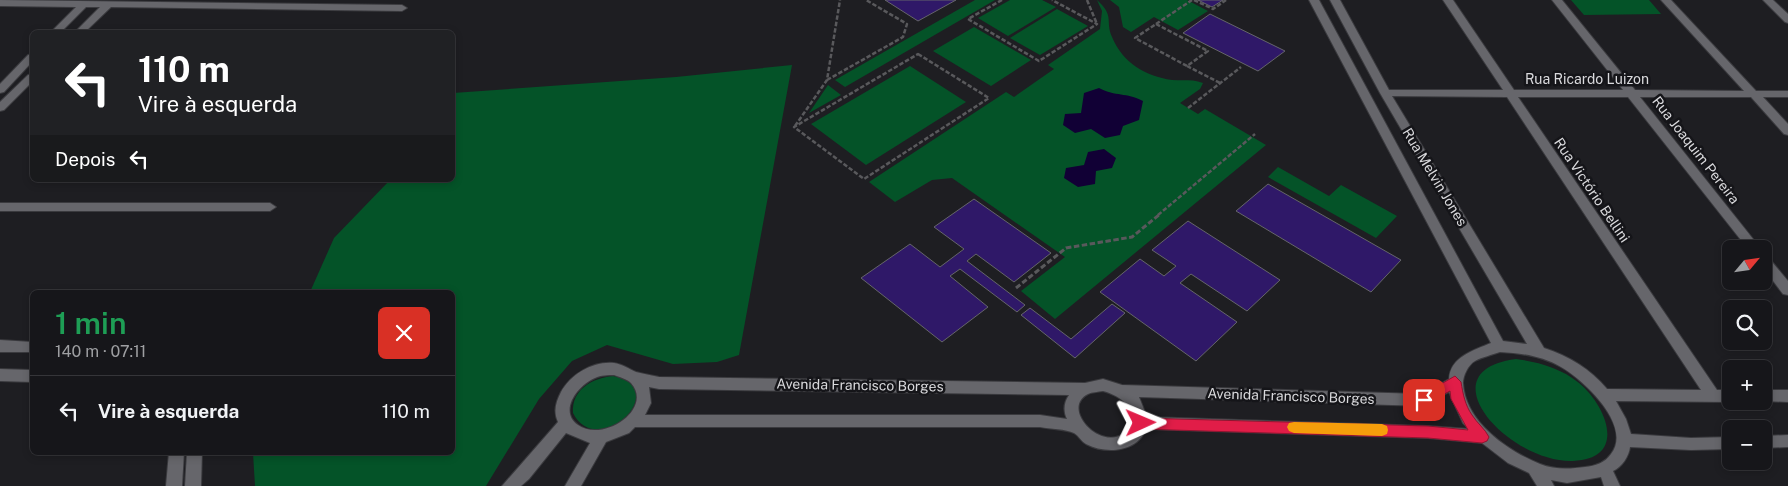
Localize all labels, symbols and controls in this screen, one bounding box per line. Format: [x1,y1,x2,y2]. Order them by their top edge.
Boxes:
text: 110 m [138,49,230,90]
icon: left [55,50,120,115]
street label: Rua Ricardo Luizon [1525,71,1649,87]
text: Vire à esquerda [138,91,297,117]
street label: Rua Joaquim Pereira [1649,93,1743,207]
street label: Rua Melvin Jones [1399,125,1471,229]
street label: Rua Victório Bellini [1551,135,1633,245]
icon: left [125,145,153,173]
text: Depois [55,148,115,170]
north arrow [1722,240,1772,290]
map controls [1722,240,1772,470]
button: search [1722,300,1772,350]
text: 1 min [55,305,126,341]
button: close [378,307,430,359]
text: 140 m · 07:11 [55,342,146,361]
button: + [1722,360,1772,410]
street label: Avenida Francisco Borges [776,376,944,394]
pin [1403,379,1445,421]
street label: Avenida Francisco Borges [1207,385,1375,407]
icon: arrive [1410,386,1438,414]
position arrow [1114,396,1166,448]
icon: left [55,397,83,425]
text: Vire à esquerda [98,400,239,422]
text: 110 m [382,400,430,422]
button: − [1722,420,1772,470]

